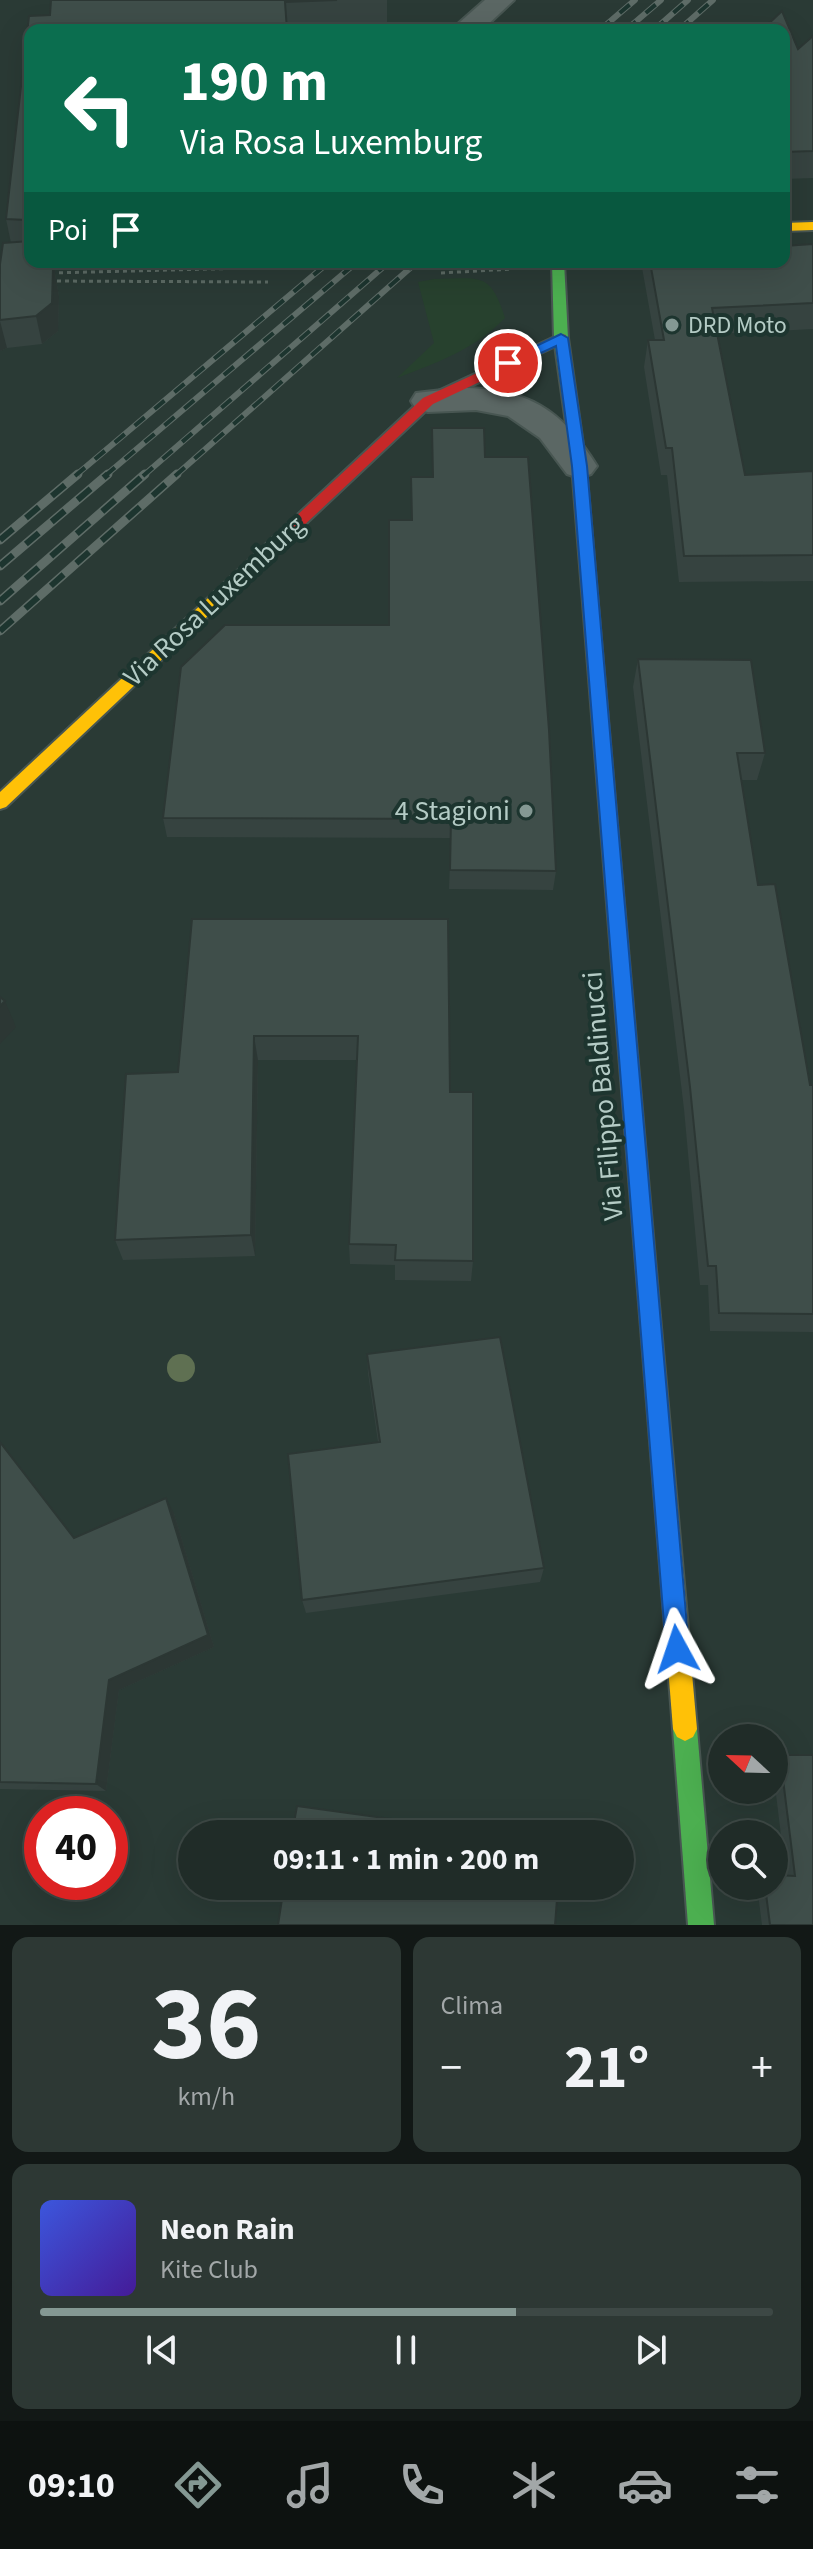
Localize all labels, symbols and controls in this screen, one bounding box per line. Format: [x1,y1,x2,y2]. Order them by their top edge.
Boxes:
text: 190 m [180,43,328,122]
icon: left [48,56,152,160]
text: Via Rosa Luxemburg [180,117,482,168]
icon: arrive [104,208,148,252]
text: Poi [48,209,88,252]
place label: DRD Moto [688,308,787,343]
marker: DRD Moto [663,316,681,334]
pin [474,329,542,397]
icon: arrive [486,341,530,385]
street label: Via Rosa Luxemburg [114,506,314,696]
place label: 4 Stagioni [395,791,510,831]
marker: 4 Stagioni [517,802,535,820]
street label: Via Filippo Baldinucci [572,970,634,1222]
position arrow [635,1607,719,1691]
north arrow [708,1724,788,1804]
map controls [708,1724,788,1900]
speed limit sign: 40 [24,1796,128,1900]
button: search [708,1820,788,1900]
text: 09:11 · 1 min · 200 m [273,1838,539,1881]
text: 36 [151,1952,261,2100]
text: Clima [441,1987,503,2024]
text: 21° [564,2026,649,2111]
text: − [441,2037,462,2100]
text: + [751,2037,773,2100]
text: km/h [177,2078,235,2115]
text: Neon Rain [160,2208,295,2251]
text: Kite Club [160,2251,258,2288]
icon: previous [140,2328,184,2372]
icon: pause [384,2328,428,2372]
icon: next [629,2328,673,2372]
icon: directions [170,2457,226,2513]
icon: music [282,2457,338,2513]
icon: phone [394,2457,450,2513]
icon: climate [506,2457,562,2513]
icon: car [617,2457,673,2513]
icon: filters [729,2457,785,2513]
text: 09:10 [28,2460,115,2511]

